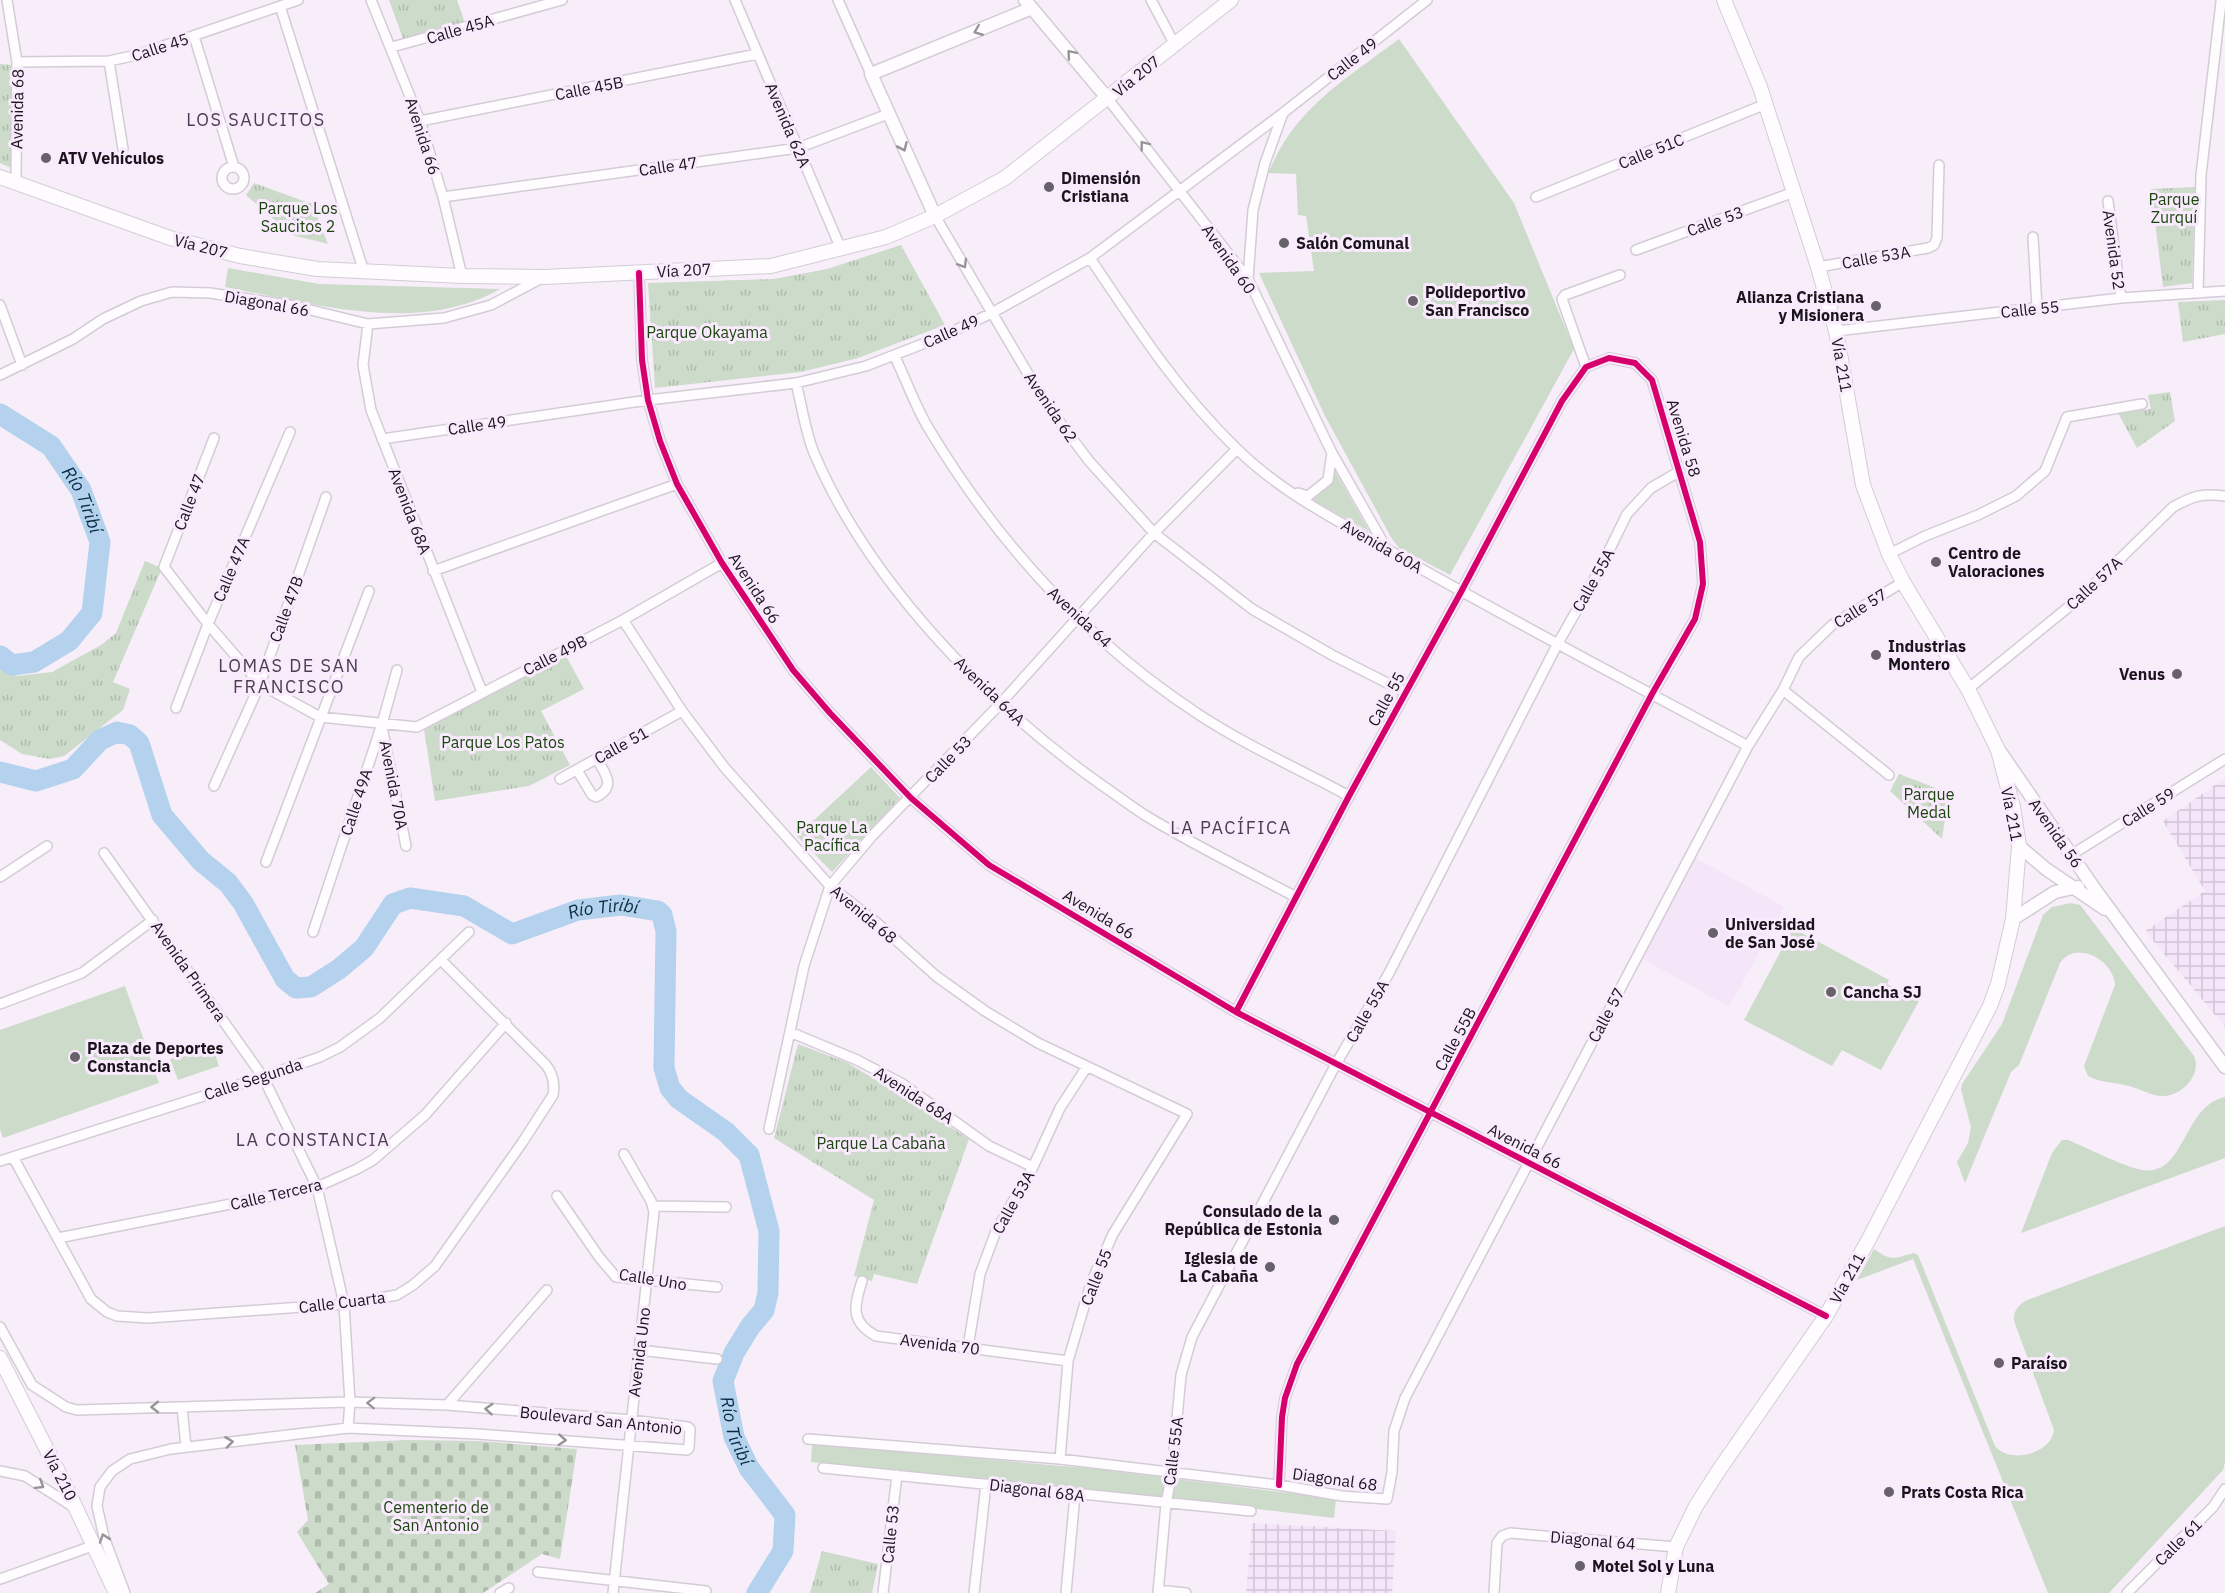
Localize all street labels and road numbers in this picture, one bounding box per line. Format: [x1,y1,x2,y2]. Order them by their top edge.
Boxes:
street label: Calle 45A [424,10,496,48]
street label: Calle 45 [129,28,191,66]
street label: Calle 49 [1323,33,1381,85]
street label: Vía 207 [1108,51,1164,101]
street label: Avenida 68 [6,69,28,149]
street label: Calle 45B [553,72,625,104]
street label: Avenida 62A [761,79,815,171]
street label: Avenida 66 [401,95,445,177]
street label: Calle 51C [1615,129,1687,173]
street label: Calle 47 [637,152,699,180]
street label: Calle 53 [1684,202,1746,240]
street label: Avenida 52 [2099,209,2129,291]
street label: Avenida 60 [1198,220,1260,298]
street label: Vía 207 [172,230,230,262]
street label: Calle 53A [1840,241,1912,273]
street label: Vía 207 [656,259,712,281]
street label: Diagonal 66 [223,286,311,320]
street label: Calle 55 [2000,296,2060,322]
street label: Calle 49 [920,310,982,352]
street label: Vía 211 [1827,336,1857,394]
street label: Avenida 62 [1020,368,1082,446]
street label: Avenida 58 [1663,397,1705,479]
street label: Calle 49 [446,411,508,439]
street label: Avenida 68A [384,465,436,557]
street label: Calle 47 [169,471,209,533]
street label: Avenida 60A [1338,515,1426,577]
street label: Calle 47A [208,533,254,605]
street label: Calle 55A [1567,545,1619,615]
street label: Avenida 66 [725,549,785,627]
street label: Calle 57A [2062,552,2126,614]
street label: Calle 47B [265,573,307,645]
street label: Avenida 64 [1044,582,1116,652]
street label: Calle 57 [1830,584,1890,632]
street label: Calle 49B [520,630,590,680]
street label: Avenida 64A [950,652,1030,730]
street label: Calle 55 [1363,668,1409,730]
street label: Calle 51 [590,722,652,768]
street label: Calle 53 [920,731,976,787]
street label: Avenida 70A [376,739,412,831]
street label: Calle 49A [336,766,376,838]
street label: Calle 59 [2118,783,2178,831]
street label: Vía 211 [1997,785,2027,843]
street label: Avenida 56 [2025,794,2087,872]
street label: Avenida 68 [827,881,901,947]
street label: Avenida 66 [1059,885,1139,943]
street label: Avenida Primera [147,917,231,1025]
street label: Calle 55A [1341,976,1393,1046]
street label: Calle 57 [1583,984,1629,1046]
street label: Calle 55B [1430,1004,1480,1074]
street label: Calle Segunda [201,1054,305,1104]
street label: Avenida 68A [871,1062,957,1128]
street label: Avenida 66 [1485,1119,1565,1173]
street label: Calle 53A [987,1167,1039,1237]
street label: Calle Tercera [228,1174,324,1214]
street label: Calle 55 [1076,1246,1116,1308]
street label: Vía 211 [1825,1249,1869,1307]
street label: Calle Uno [618,1264,688,1294]
street label: Calle Cuarta [297,1287,387,1317]
street label: Avenida Uno [624,1306,654,1398]
street label: Avenida 70 [899,1329,981,1359]
street label: Boulevard San Antonio [519,1402,683,1438]
street label: Calle 55A [1159,1415,1187,1487]
street label: Vía 210 [39,1446,81,1504]
street label: Diagonal 68 [1291,1463,1379,1495]
street label: Diagonal 68A [988,1474,1086,1506]
street label: Calle 53 [877,1504,903,1564]
street label: Calle 61 [2150,1514,2206,1570]
street label: Diagonal 64 [1550,1526,1636,1554]

